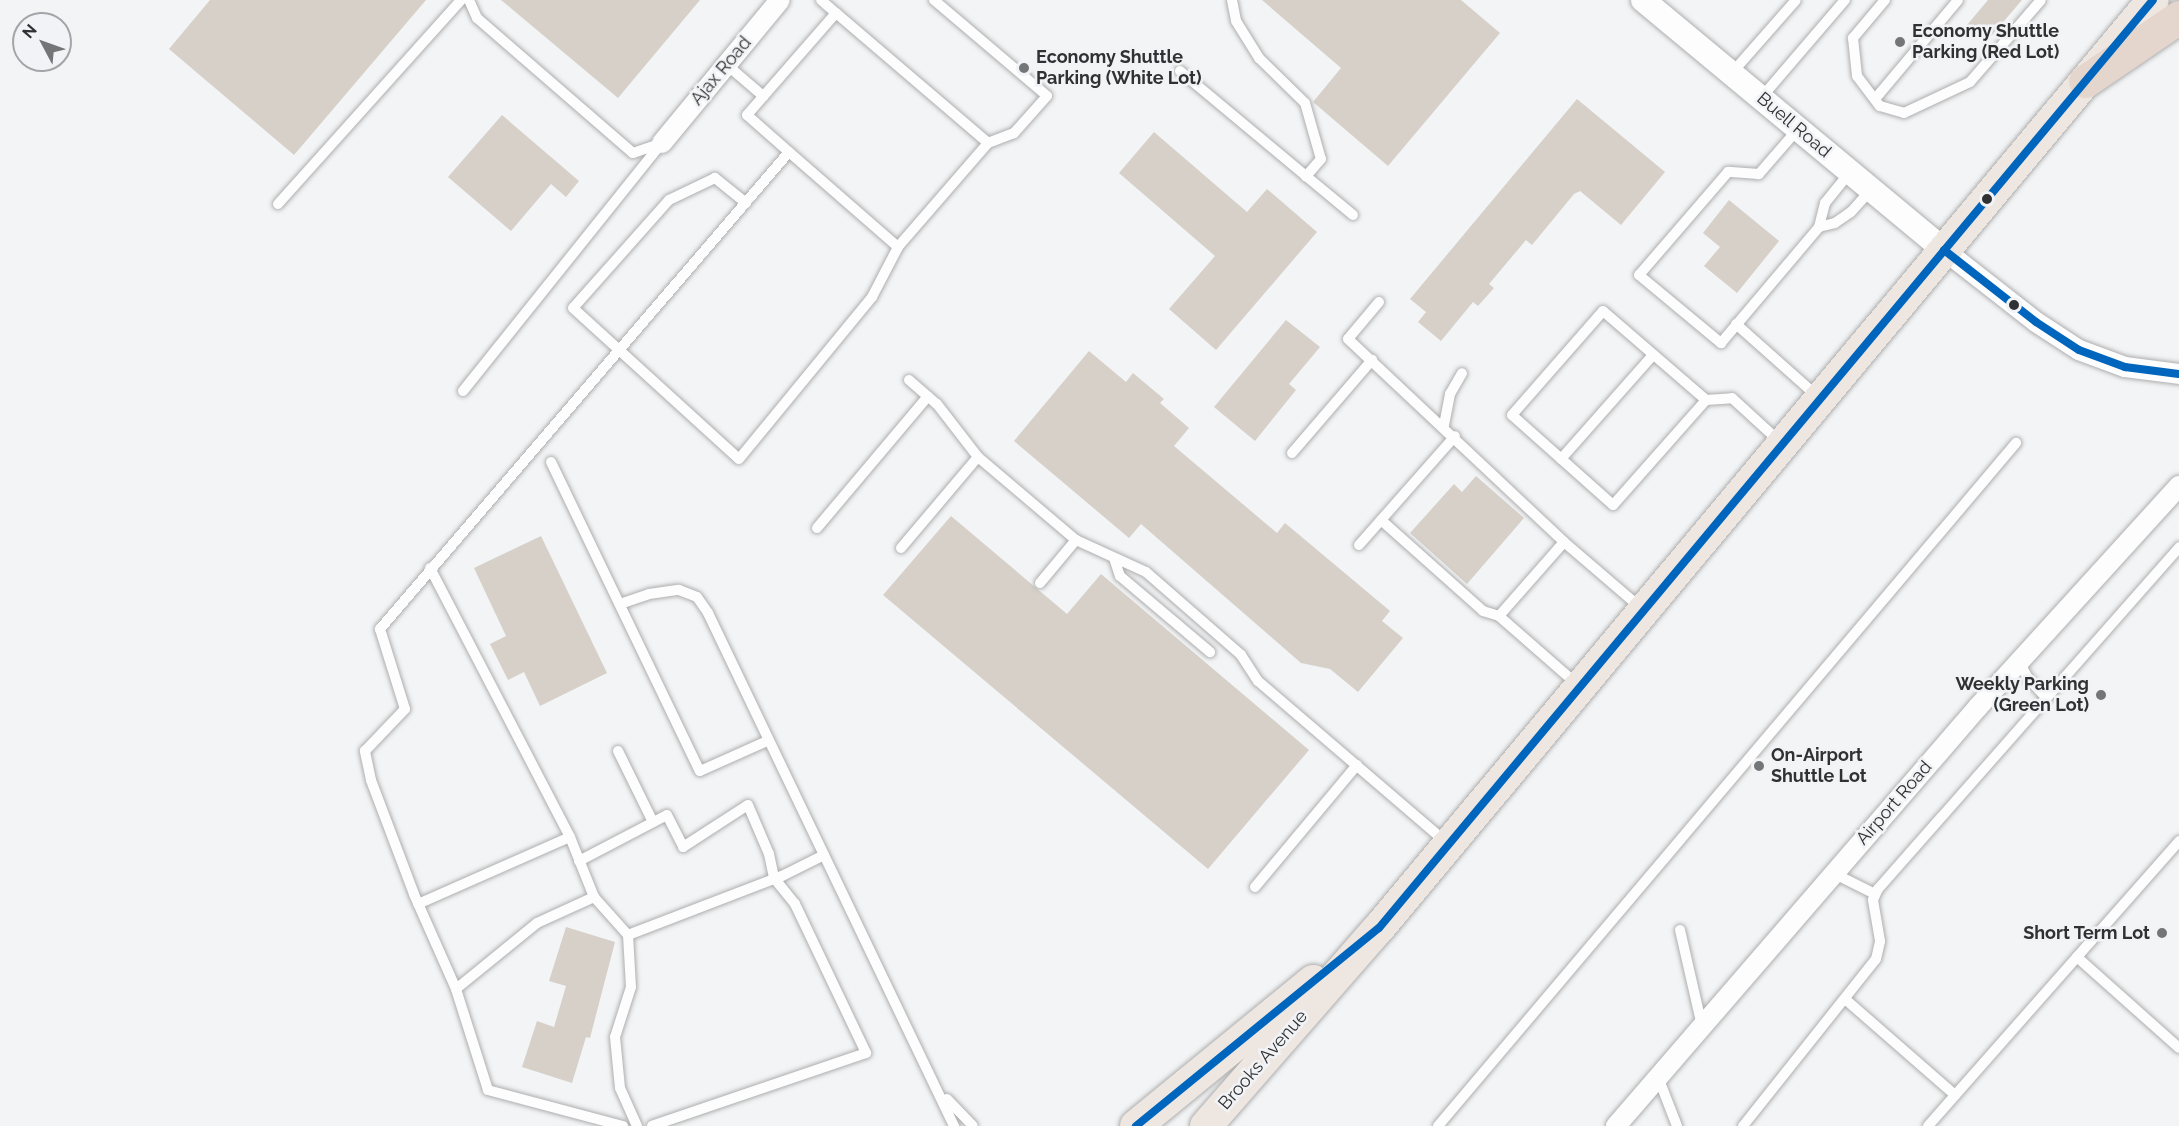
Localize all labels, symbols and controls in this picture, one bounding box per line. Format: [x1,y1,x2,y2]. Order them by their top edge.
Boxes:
north arrow [12,12,72,72]
text: N [18,20,41,42]
place label: Economy Shuttle Parking (Red Lot) [1912,21,2059,63]
street label: Ajax Road [686,32,756,110]
marker: Economy Shuttle Parking (Red Lot) [1893,35,1907,49]
place label: Economy Shuttle Parking (White Lot) [1036,47,1201,90]
marker: Economy Shuttle Parking (White Lot) [1017,61,1031,75]
street label: Buell Road [1752,88,1836,162]
unlabelled marker [1981,193,1993,205]
unlabelled marker [2008,299,2020,311]
place label: Weekly Parking (Green Lot) [1955,674,2089,716]
marker: Weekly Parking (Green Lot) [2094,688,2108,702]
place label: On-Airport Shuttle Lot [1771,745,1867,788]
street label: Airport Road [1852,757,1936,849]
marker: On-Airport Shuttle Lot [1752,759,1766,773]
place label: Short Term Lot [2023,922,2150,944]
marker: Short Term Lot [2155,926,2169,940]
street label: Brooks Avenue [1214,1006,1312,1114]

